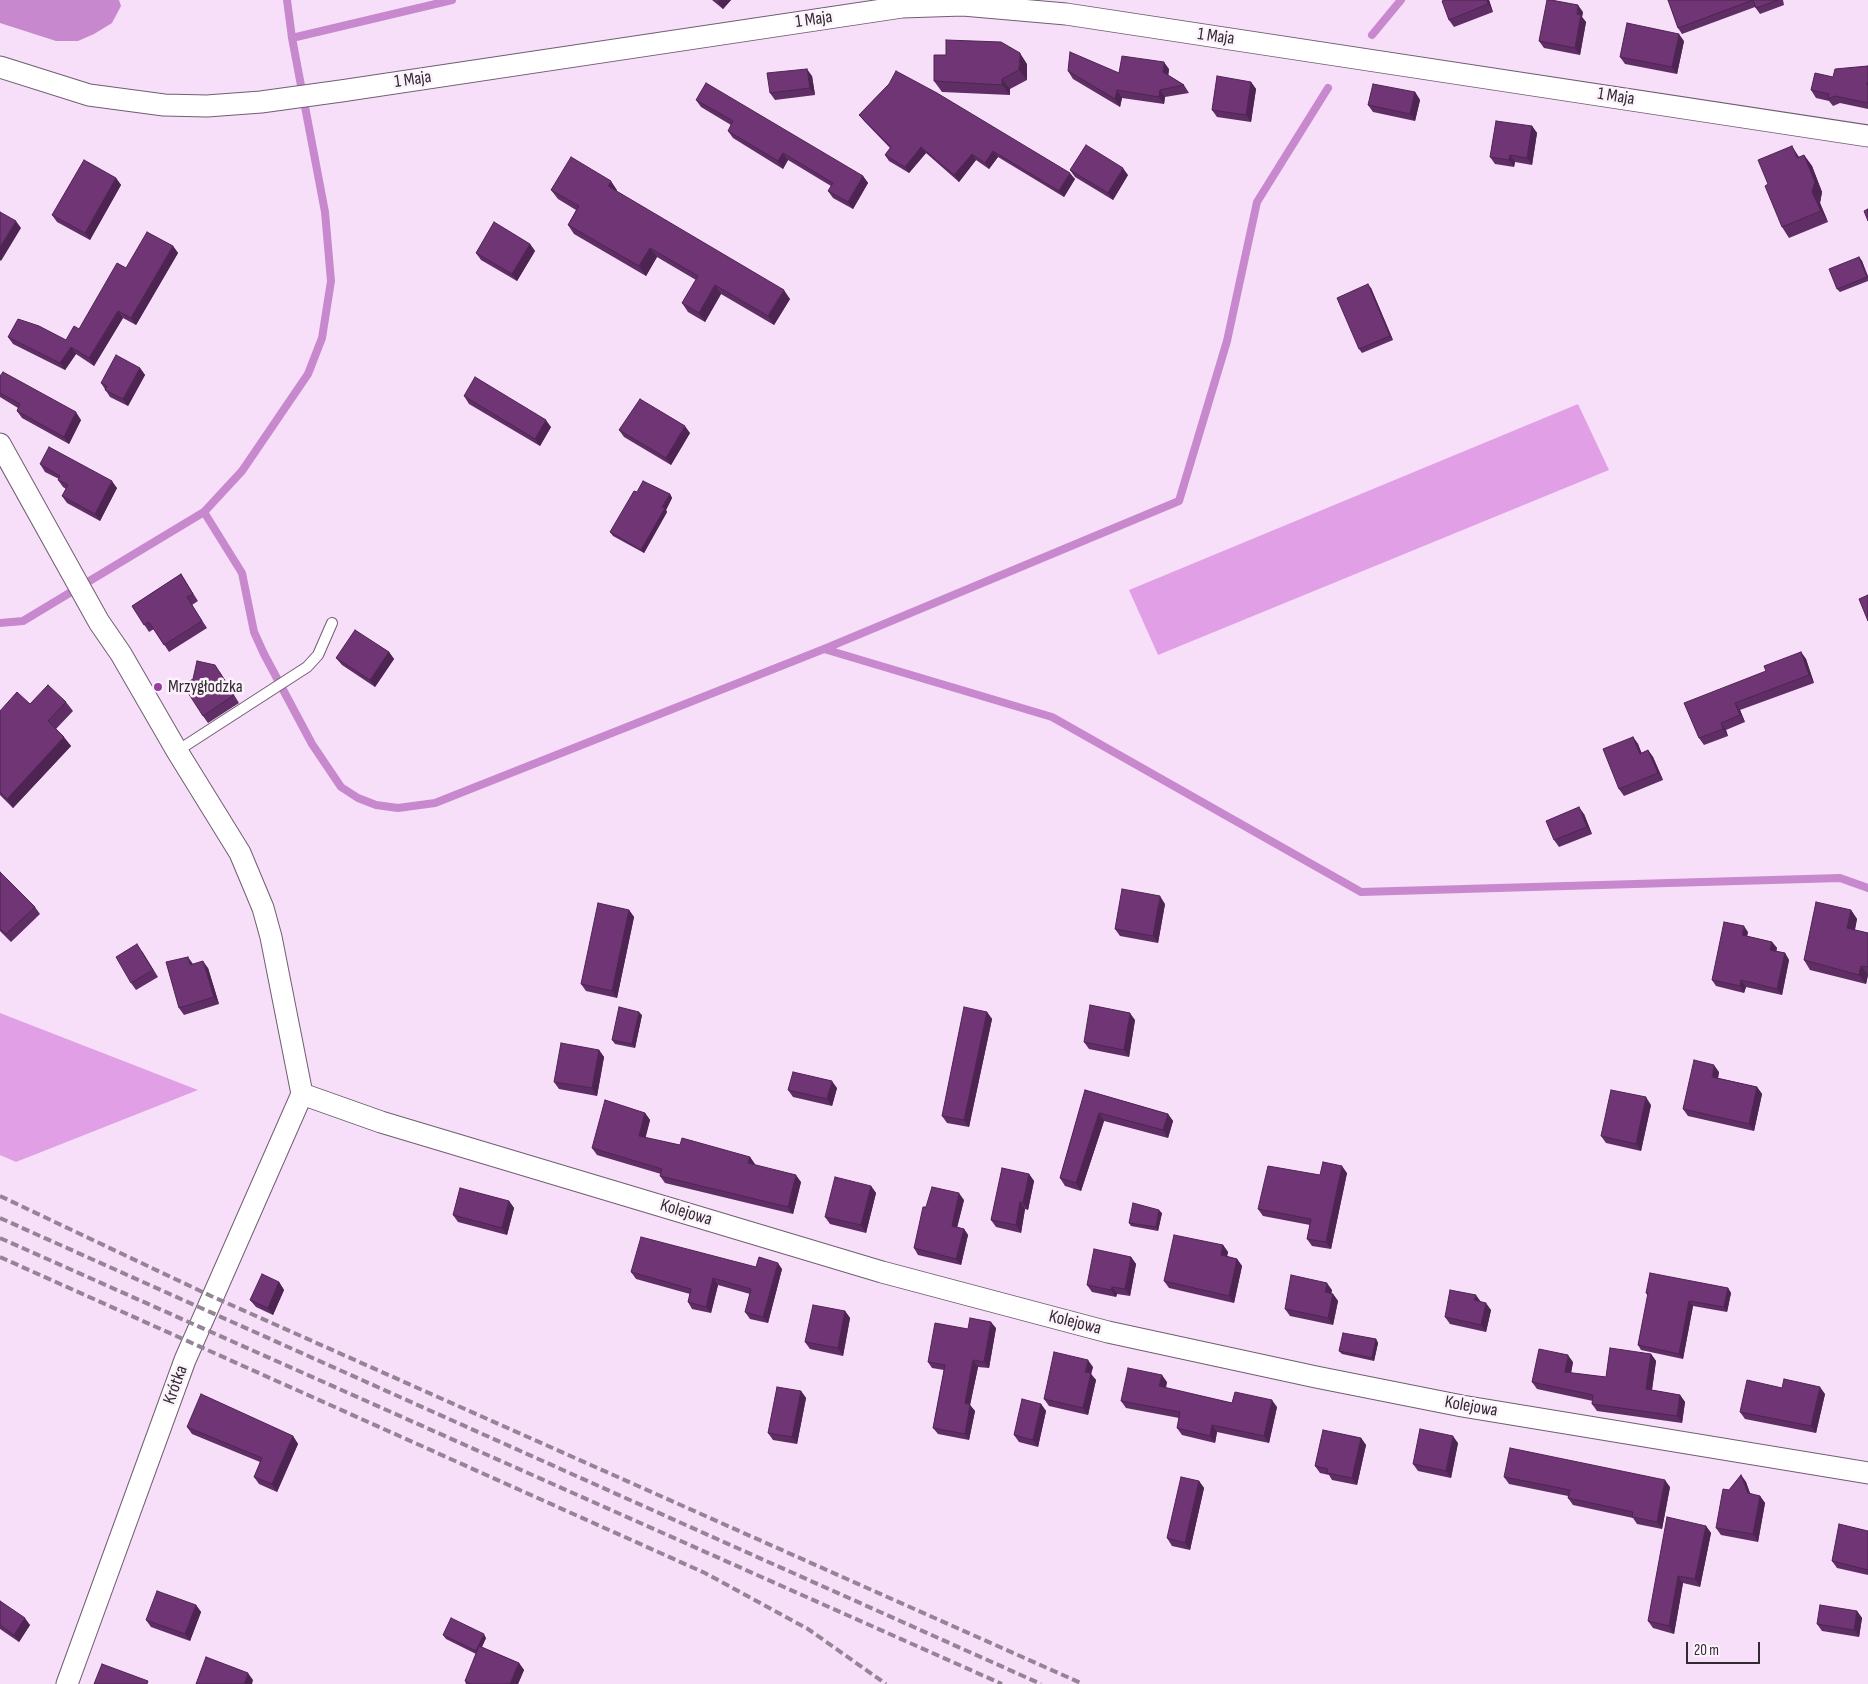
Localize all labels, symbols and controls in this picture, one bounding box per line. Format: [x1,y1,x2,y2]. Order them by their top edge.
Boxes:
street label: 1 Maja [794,7,834,33]
street label: 1 Maja [1196,24,1236,50]
street label: 1 Maja [393,67,433,93]
street label: 1 Maja [1596,83,1636,111]
place label: Mrzygłodzka [168,676,243,698]
marker: Mrzygłodzka [152,681,164,693]
street label: Kolejowa [657,1195,715,1231]
street label: Kolejowa [1047,1306,1103,1340]
street label: Krótka [159,1363,193,1407]
street label: Kolejowa [1443,1392,1499,1422]
scale bar [1688,1632,1762,1664]
text: 20 m [1694,1641,1719,1660]

